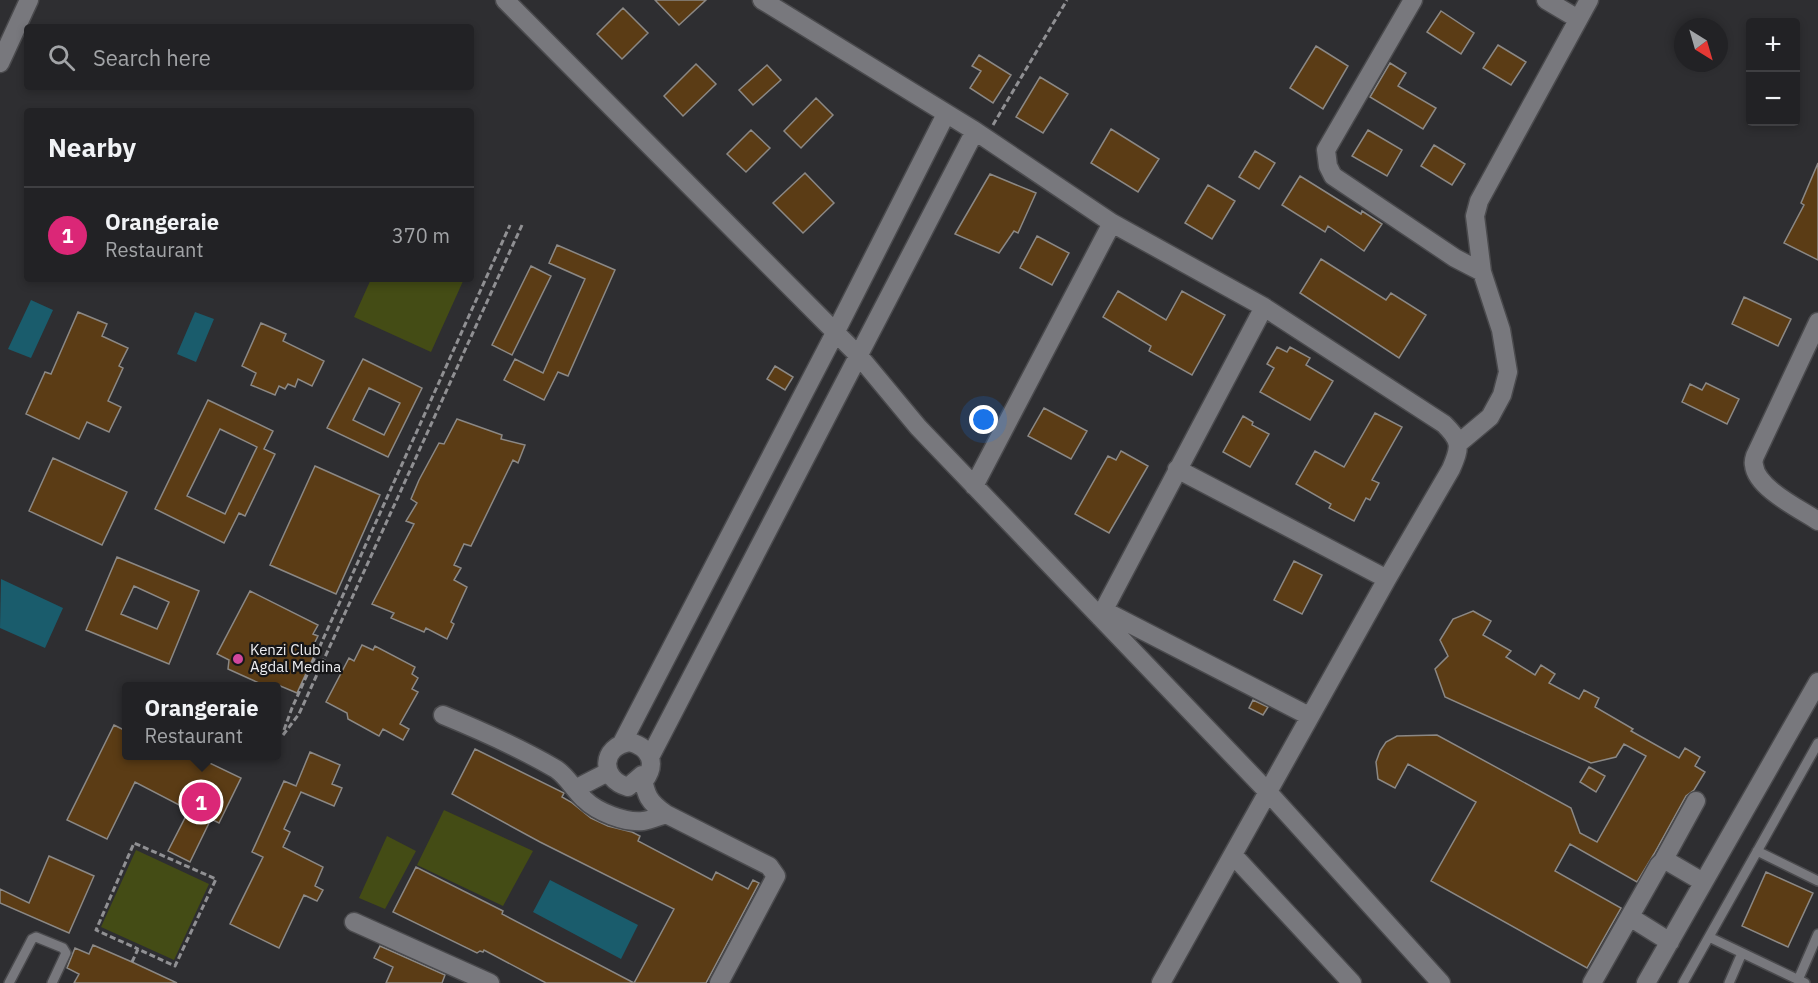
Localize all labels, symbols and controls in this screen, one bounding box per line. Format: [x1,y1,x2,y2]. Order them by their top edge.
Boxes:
north arrow [1674,18,1728,72]
map controls [1746,18,1800,126]
button: + [1746,18,1800,72]
search box [24,24,474,90]
icon: search [45,41,78,74]
text: Search here [93,43,211,72]
button: − [1746,72,1800,126]
text: Nearby [48,130,136,164]
text: Orangeraie [105,207,219,236]
text: 1 [62,222,74,249]
text: 370 m [392,222,450,249]
text: Restaurant [105,236,203,263]
your location [969,405,998,434]
place label: Kenzi Club Agdal Medina [250,640,341,676]
marker: Kenzi Club Agdal Medina [231,652,245,666]
popup [122,682,281,760]
text: Orangeraie [144,693,259,722]
text: Restaurant [144,722,243,749]
pin: 1 [182,780,220,824]

